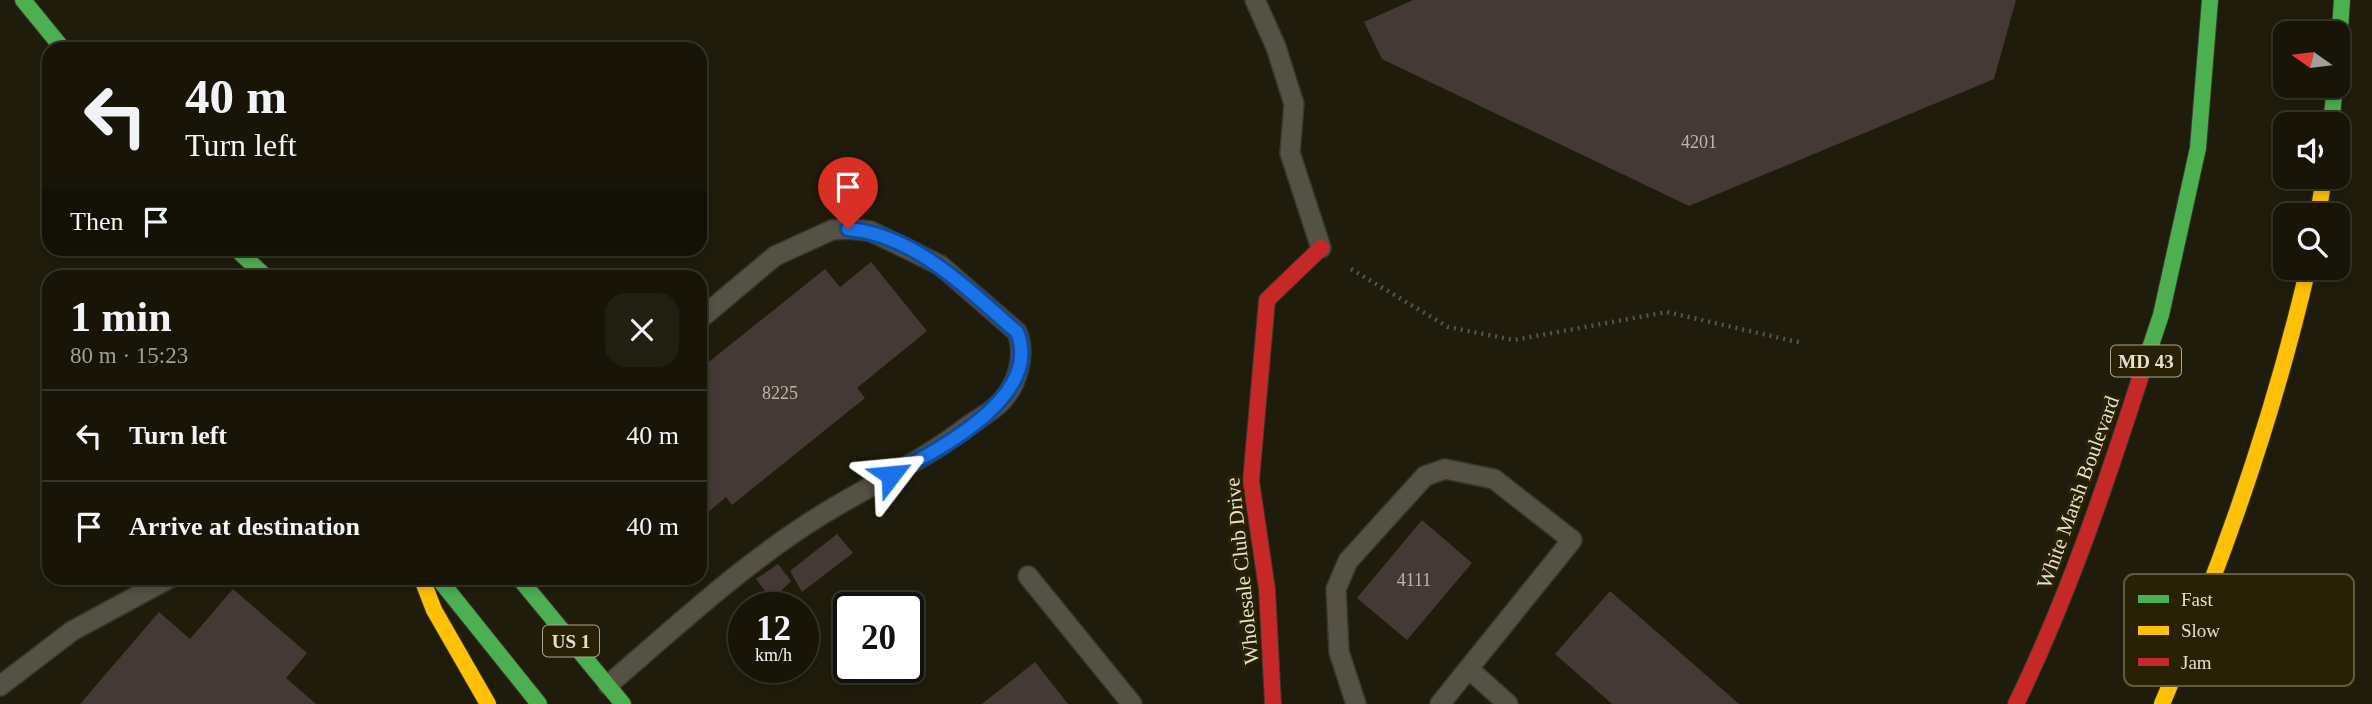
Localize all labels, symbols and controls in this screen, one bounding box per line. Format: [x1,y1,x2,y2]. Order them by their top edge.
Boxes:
north arrow [2273,21,2350,98]
map controls [2273,21,2350,280]
text: 40 m [185,69,287,124]
icon: left [70,70,161,161]
button: sound [2273,112,2350,189]
text: Turn left [185,127,297,163]
house number: 4201 [1681,132,1717,152]
pin [818,157,878,229]
icon: arrive [829,168,867,206]
icon: arrive [137,203,175,241]
button: search [2273,203,2350,280]
text: Then [70,207,123,236]
button: close [605,293,679,367]
text: 1 min [70,294,172,340]
text: 80 m · 15:23 [70,343,188,368]
road number: MD 43 [2111,346,2181,376]
house number: 8225 [762,383,798,403]
street label: White Marsh Boulevard [2032,392,2124,591]
icon: left [70,417,108,455]
text: Turn left [129,421,227,450]
text: 40 m [626,421,679,450]
position arrow [854,438,928,512]
street label: Wholesale Club Drive [1220,476,1264,666]
icon: arrive [70,508,108,546]
text: Arrive at destination [129,512,360,541]
text: 40 m [626,512,679,541]
house number: 4111 [1397,570,1431,590]
legend [2124,574,2354,686]
text: Fast [2181,589,2213,610]
speed limit sign: 20 [833,592,924,683]
text: 12 [756,609,791,648]
text: Slow [2181,620,2220,641]
road number: US 1 [543,626,599,656]
text: km/h [755,645,792,665]
text: Jam [2181,652,2212,673]

